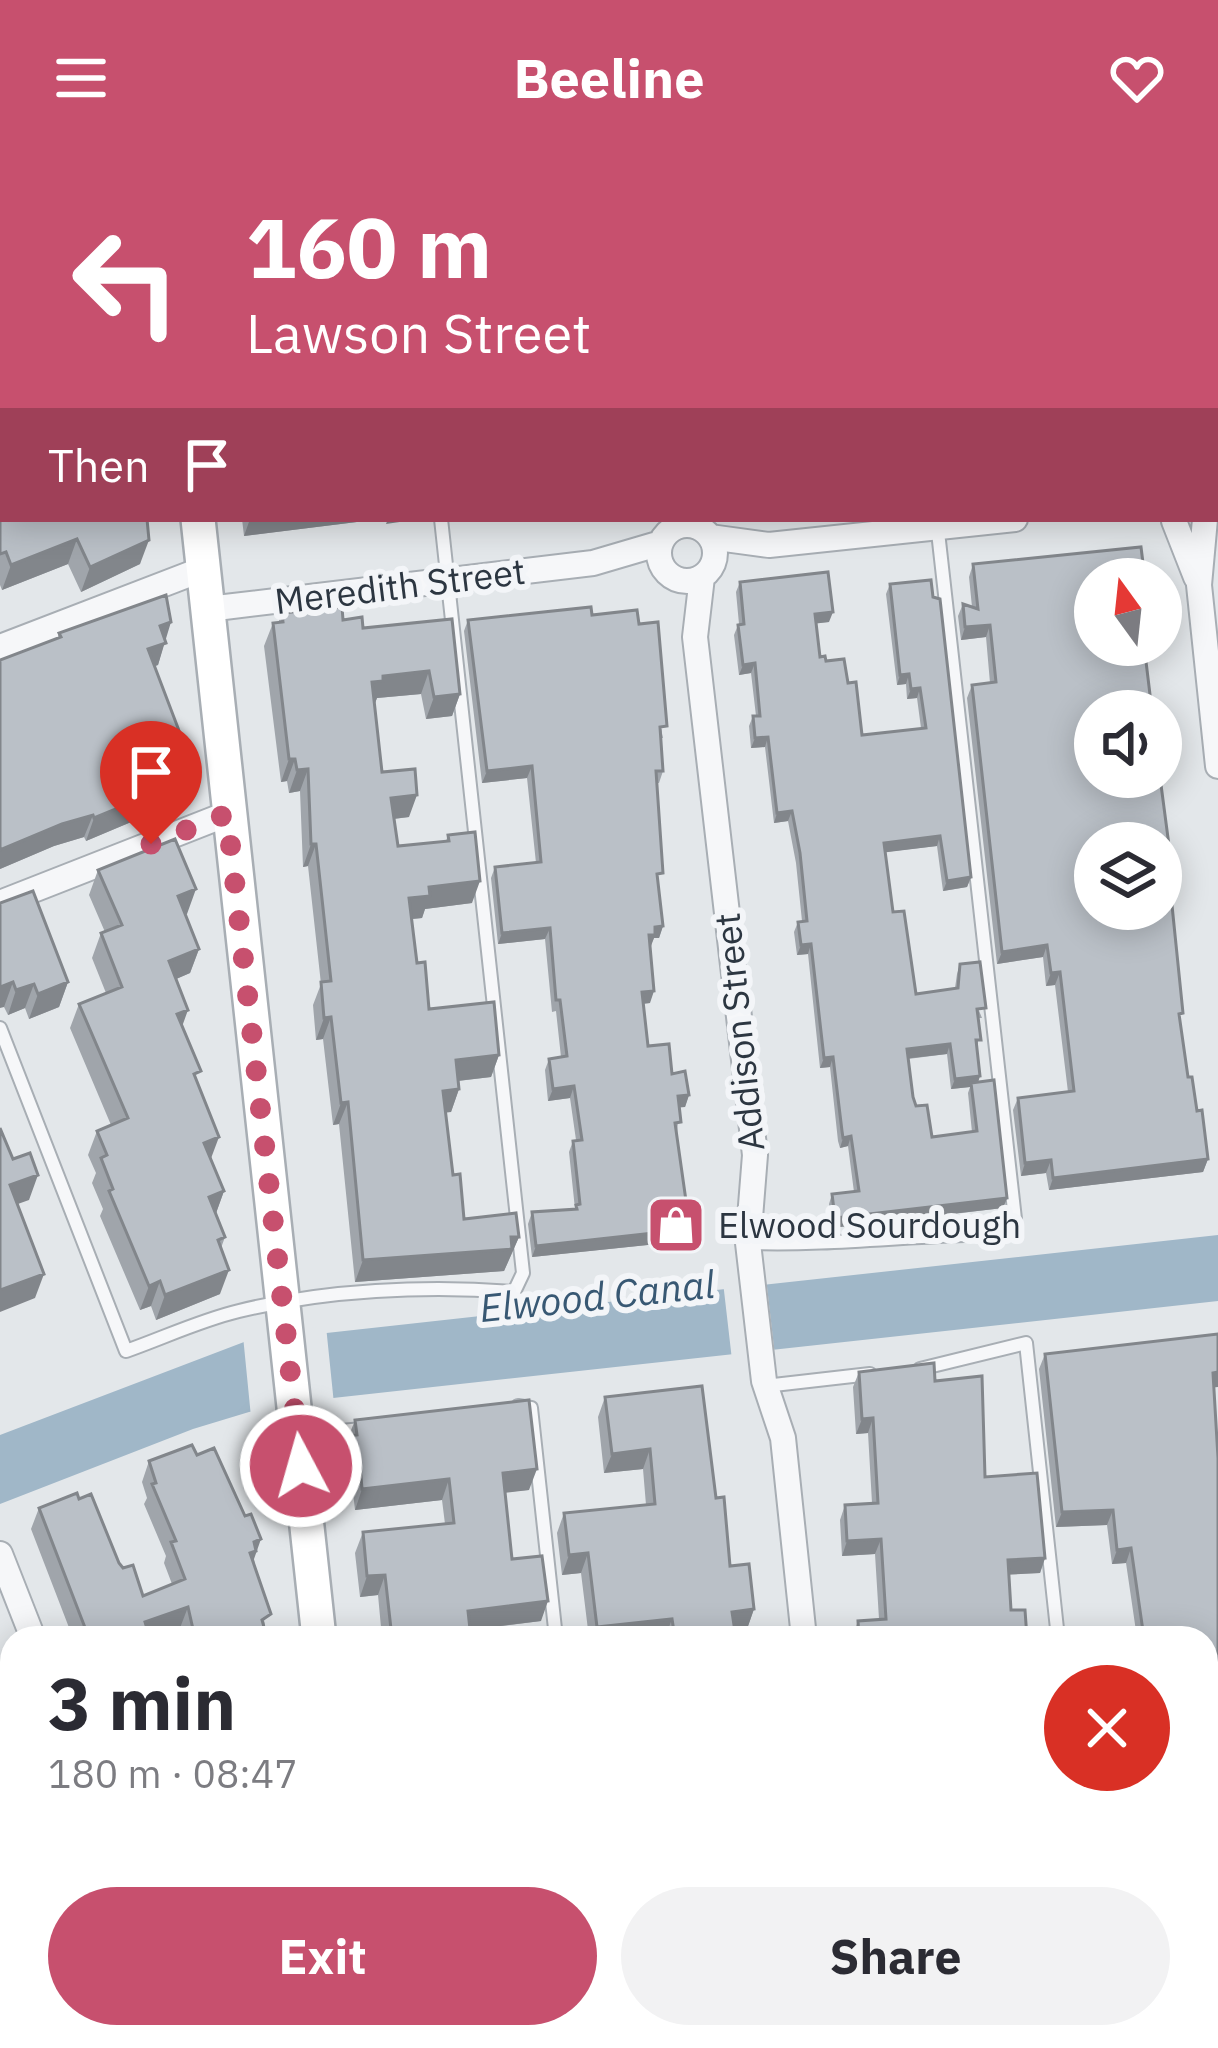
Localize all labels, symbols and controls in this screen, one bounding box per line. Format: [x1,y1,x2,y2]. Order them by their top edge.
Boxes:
text: Beeline [513,43,705,113]
icon: menu [48,45,114,111]
icon: heart [1104,45,1170,111]
text: 160 m [246,192,492,301]
icon: left [48,204,204,360]
text: Lawson Street [246,298,591,368]
icon: arrive [174,432,240,498]
text: Then [48,436,150,494]
street label: Meredith Street [272,547,528,624]
north arrow [1074,558,1182,666]
map controls [1074,558,1182,930]
button: sound [1074,690,1182,798]
pin [100,721,202,844]
icon: arrive [118,739,184,805]
button: layers [1074,822,1182,930]
street label: Addison Street [703,911,774,1153]
shop icon: Elwood Sourdough [645,1194,707,1256]
place label: Elwood Sourdough [718,1201,1021,1248]
water label: Elwood Canal [477,1258,718,1333]
position arrow [238,1403,364,1529]
text: 3 min [48,1656,236,1750]
button: close [1044,1665,1170,1791]
text: 180 m · 08:47 [48,1748,298,1799]
button: Exit [48,1887,597,2025]
button: Share [621,1887,1170,2025]

